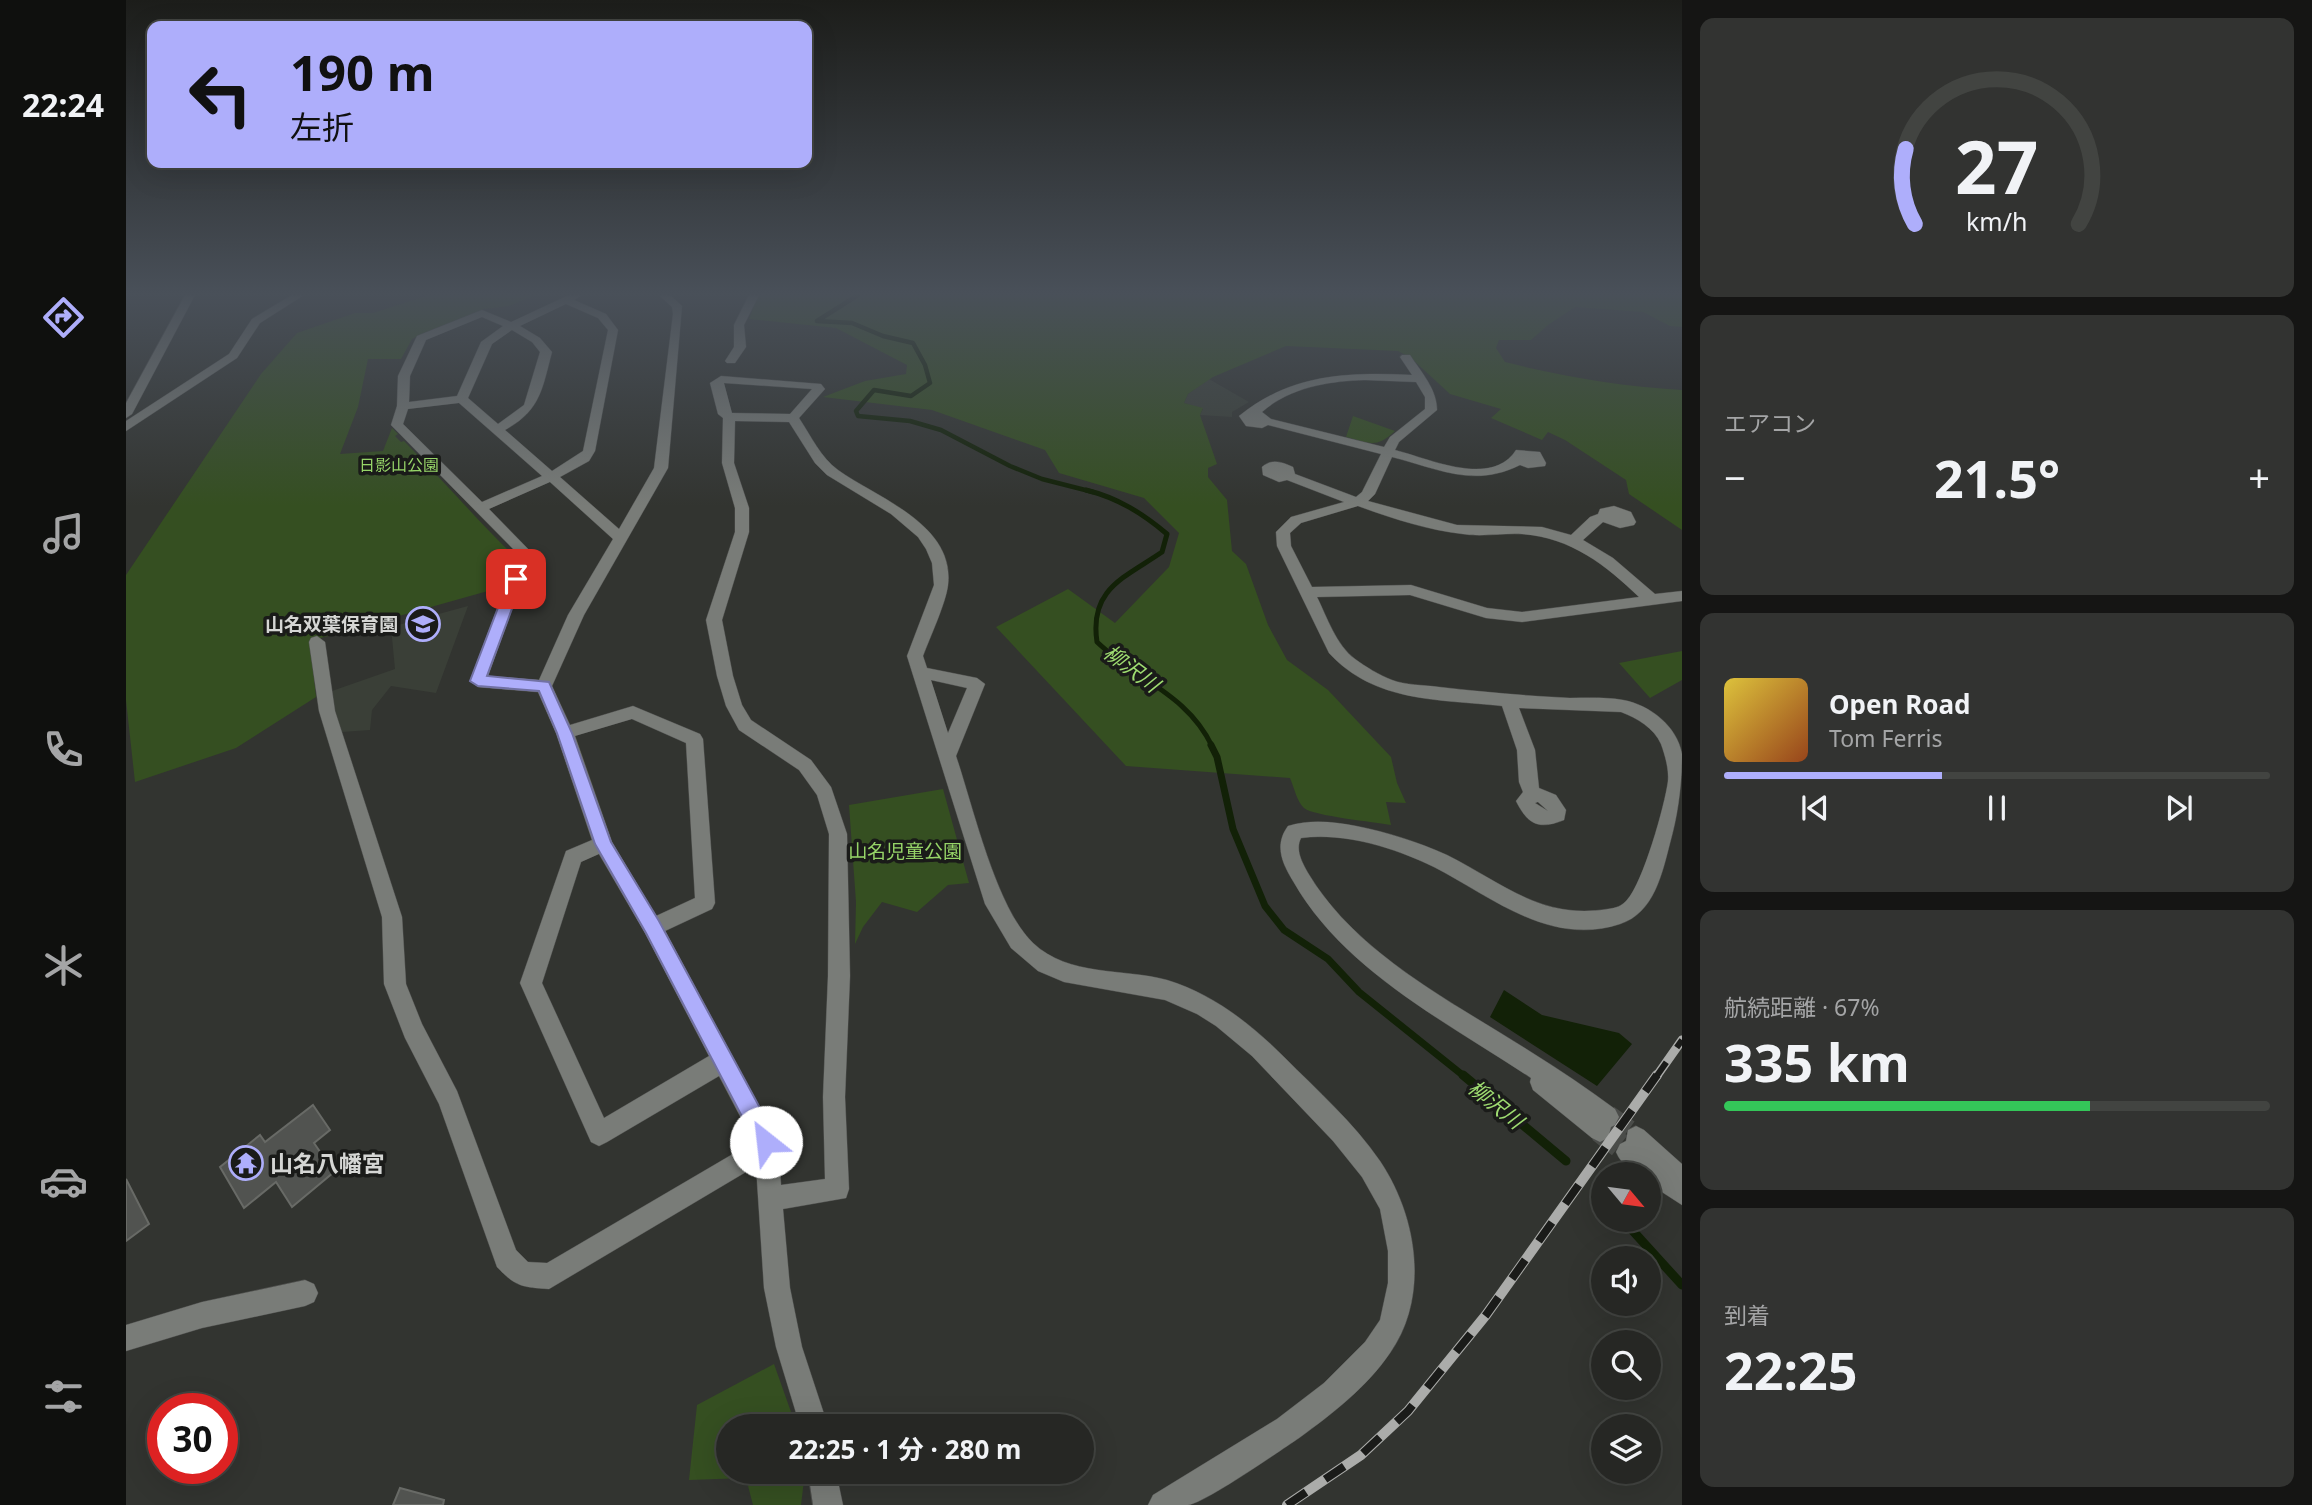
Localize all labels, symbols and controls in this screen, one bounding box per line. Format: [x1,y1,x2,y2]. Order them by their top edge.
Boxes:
text: 190 m [290,39,435,105]
icon: left [175,49,266,140]
text: 22:24 [22,83,104,126]
text: 左折 [290,105,354,148]
text: 27 [1955,116,2039,215]
text: km/h [1966,204,2028,238]
icon: directions [39,293,88,342]
text: エアコン [1724,407,1816,439]
text: 21.5° [1934,442,2060,513]
text: − [1724,451,1746,503]
text: + [2248,451,2270,503]
park label: 日影山公園 [359,454,439,476]
icon: music [39,509,88,558]
pin [486,549,546,609]
icon: arrive [497,560,535,598]
school or university icon: 山名双葉保育園 [404,605,442,643]
place label: 山名双葉保育園 [265,611,398,637]
water label: 柳沢川 [1098,638,1167,699]
text: Open Road [1829,686,1971,722]
text: Tom Ferris [1829,722,1942,754]
icon: phone [39,725,88,774]
icon: previous [1796,789,1834,827]
icon: pause [1978,789,2016,827]
icon: next [2160,789,2198,827]
park label: 山名児童公園 [848,838,962,864]
icon: climate [39,941,88,990]
text: 航続距離 · 67% [1724,991,1880,1023]
text: 335 km [1724,1026,1910,1097]
water label: 柳沢川 [1463,1073,1531,1136]
position arrow [729,1105,803,1179]
temple icon: 山名八幡宮 [227,1144,265,1182]
place label: 山名八幡宮 [270,1147,385,1179]
icon: car [39,1157,88,1206]
north arrow [1591,1162,1661,1232]
map controls [1591,1162,1661,1484]
button: sound [1591,1246,1661,1316]
text: 到着 [1724,1299,1770,1331]
button: search [1591,1330,1661,1400]
text: 22:25 [1724,1334,1858,1405]
icon: filters [39,1372,88,1421]
speed limit sign: 30 [147,1393,238,1484]
button: layers [1591,1414,1661,1484]
text: 22:25 · 1 分 · 280 m [789,1431,1021,1467]

